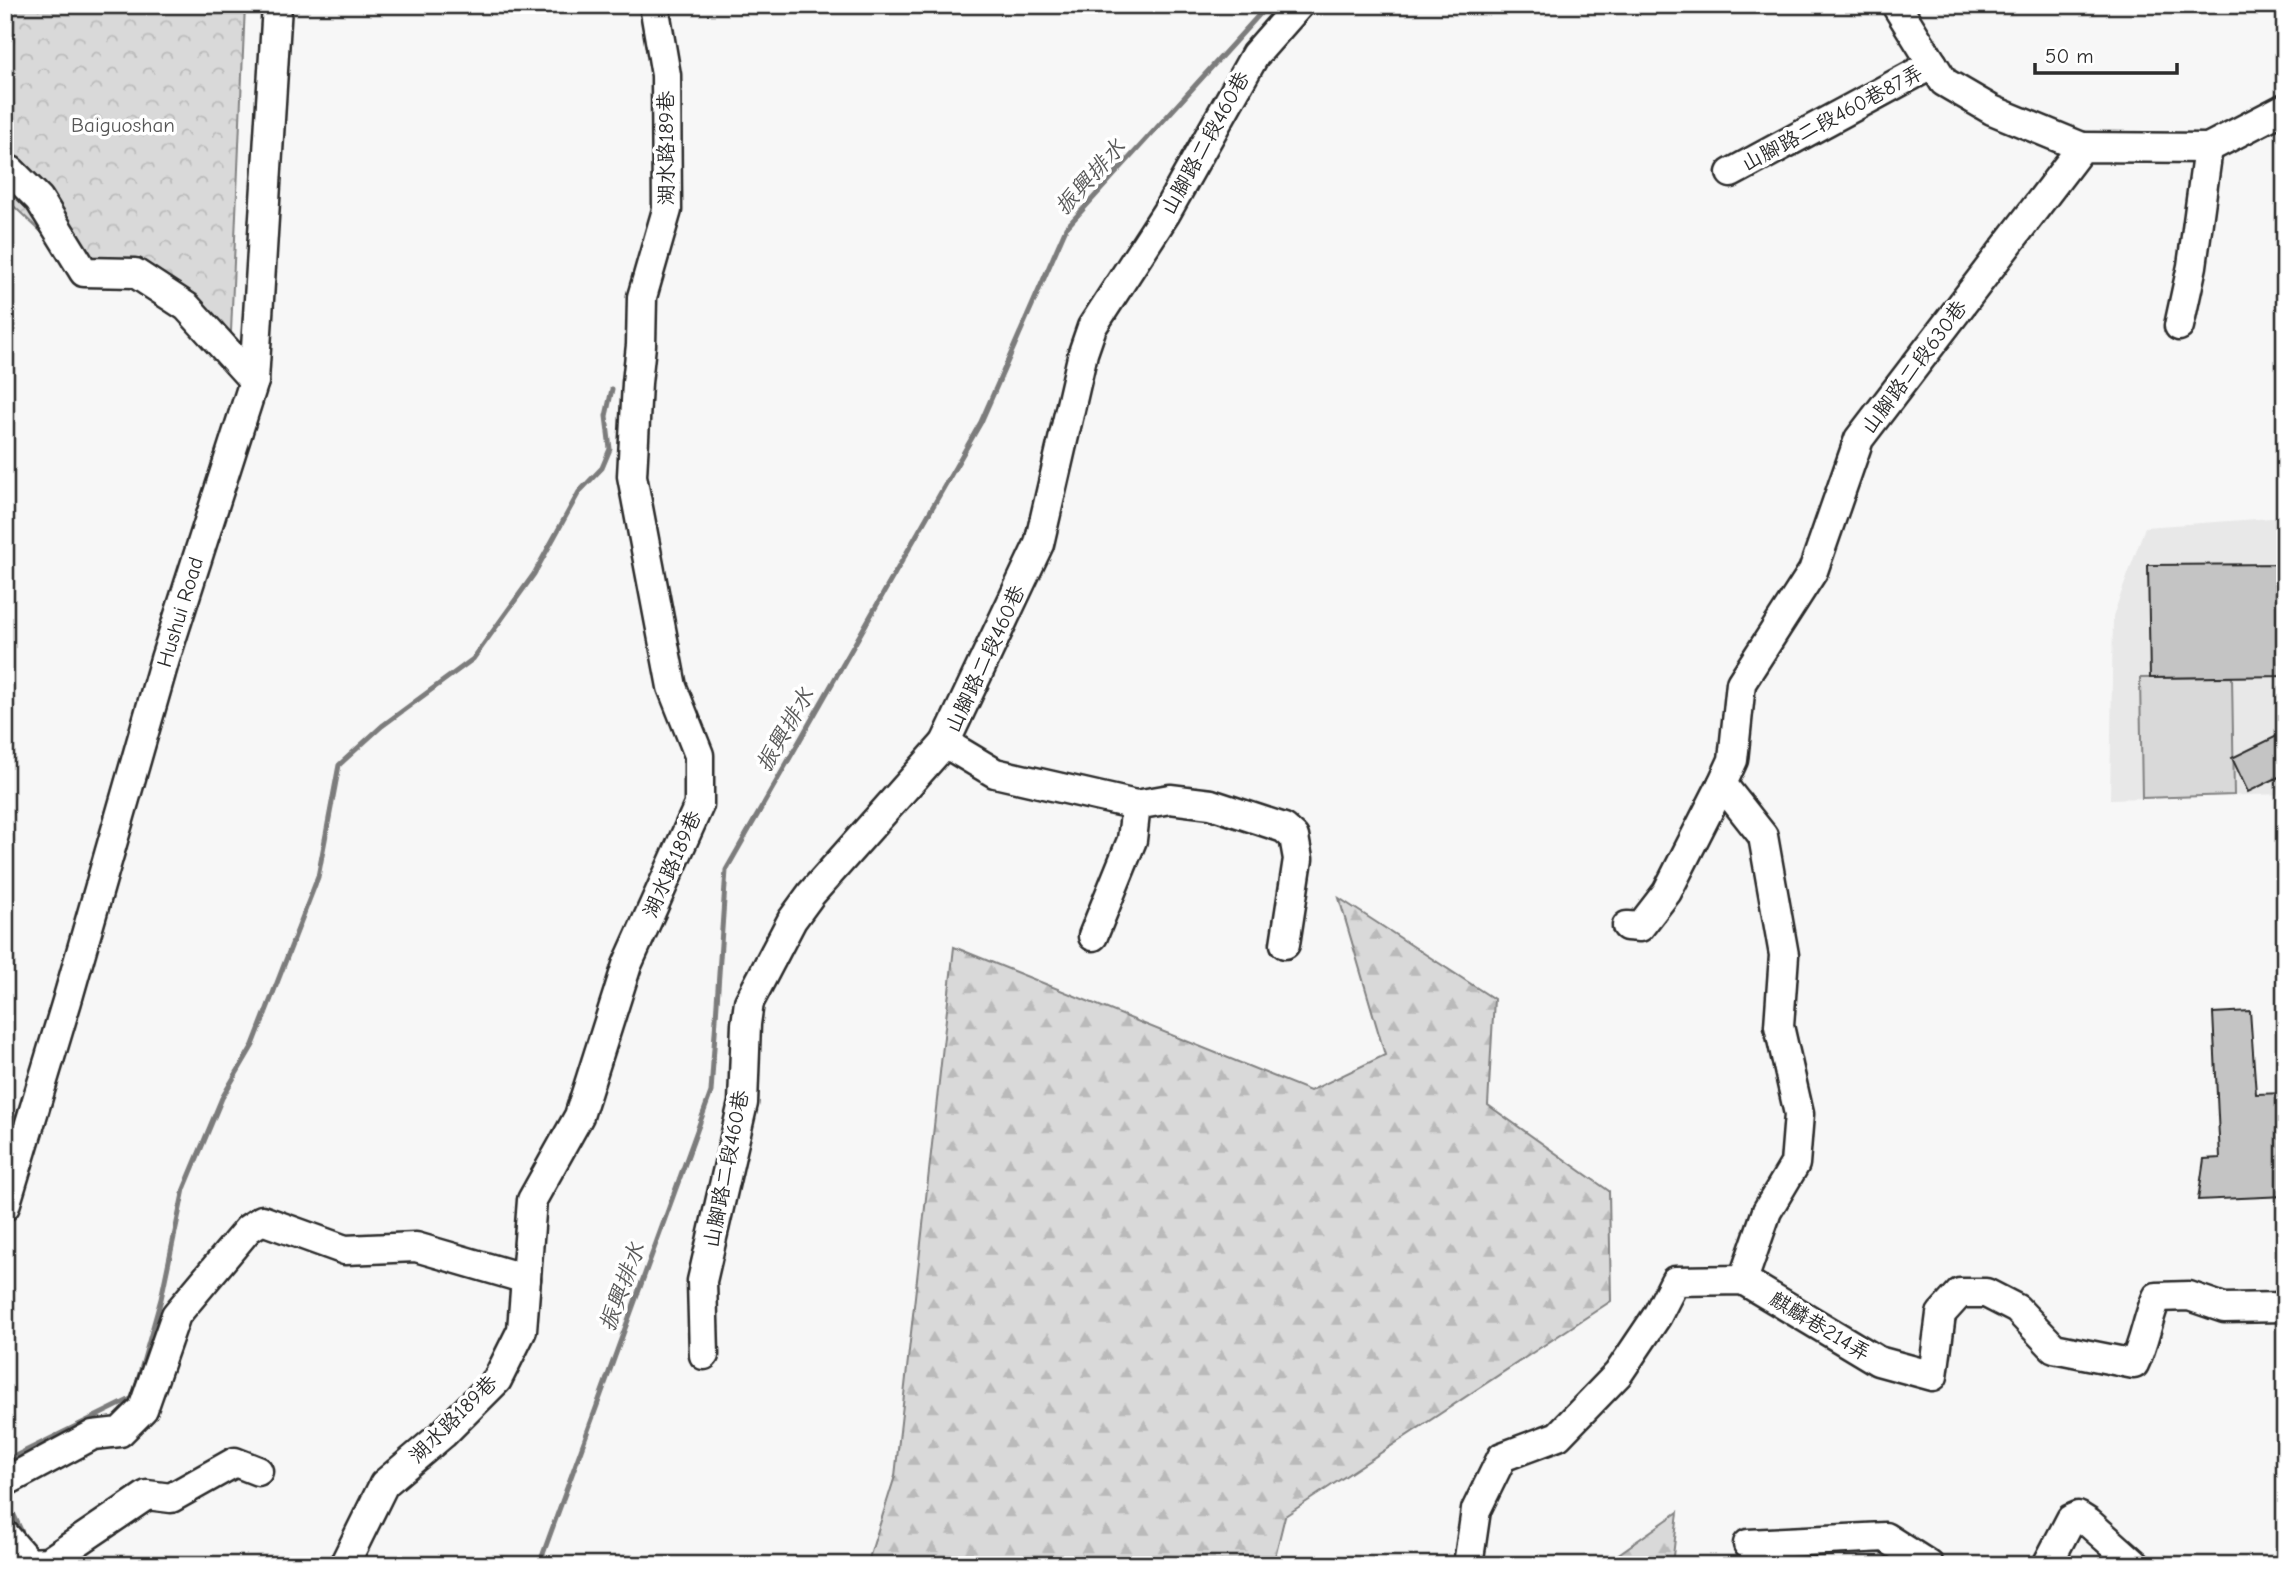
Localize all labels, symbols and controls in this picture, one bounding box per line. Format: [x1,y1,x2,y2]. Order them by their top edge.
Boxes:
scale bar [2035,32,2176,76]
text: 50 m [2045,44,2094,68]
street label: 山腳路二段460巷87弄 [1737,60,1927,176]
street label: 山腳路二段460巷 [1156,67,1254,219]
street label: 湖水路189巷 [654,91,678,205]
park label: Baiguoshan [71,113,175,137]
water label: 振興排水 [1049,133,1131,220]
street label: 山腳路二段630巷 [1856,296,1972,438]
street label: Hushui Road [152,554,208,670]
street label: 山腳路二段460巷 [940,581,1030,737]
water label: 振興排水 [750,683,820,777]
street label: 湖水路189巷 [638,807,706,921]
street label: 山腳路二段460巷 [699,1088,753,1250]
water label: 振興排水 [594,1238,651,1335]
street label: 麒麟巷214弄 [1765,1287,1875,1365]
street label: 湖水路189巷 [404,1370,502,1468]

